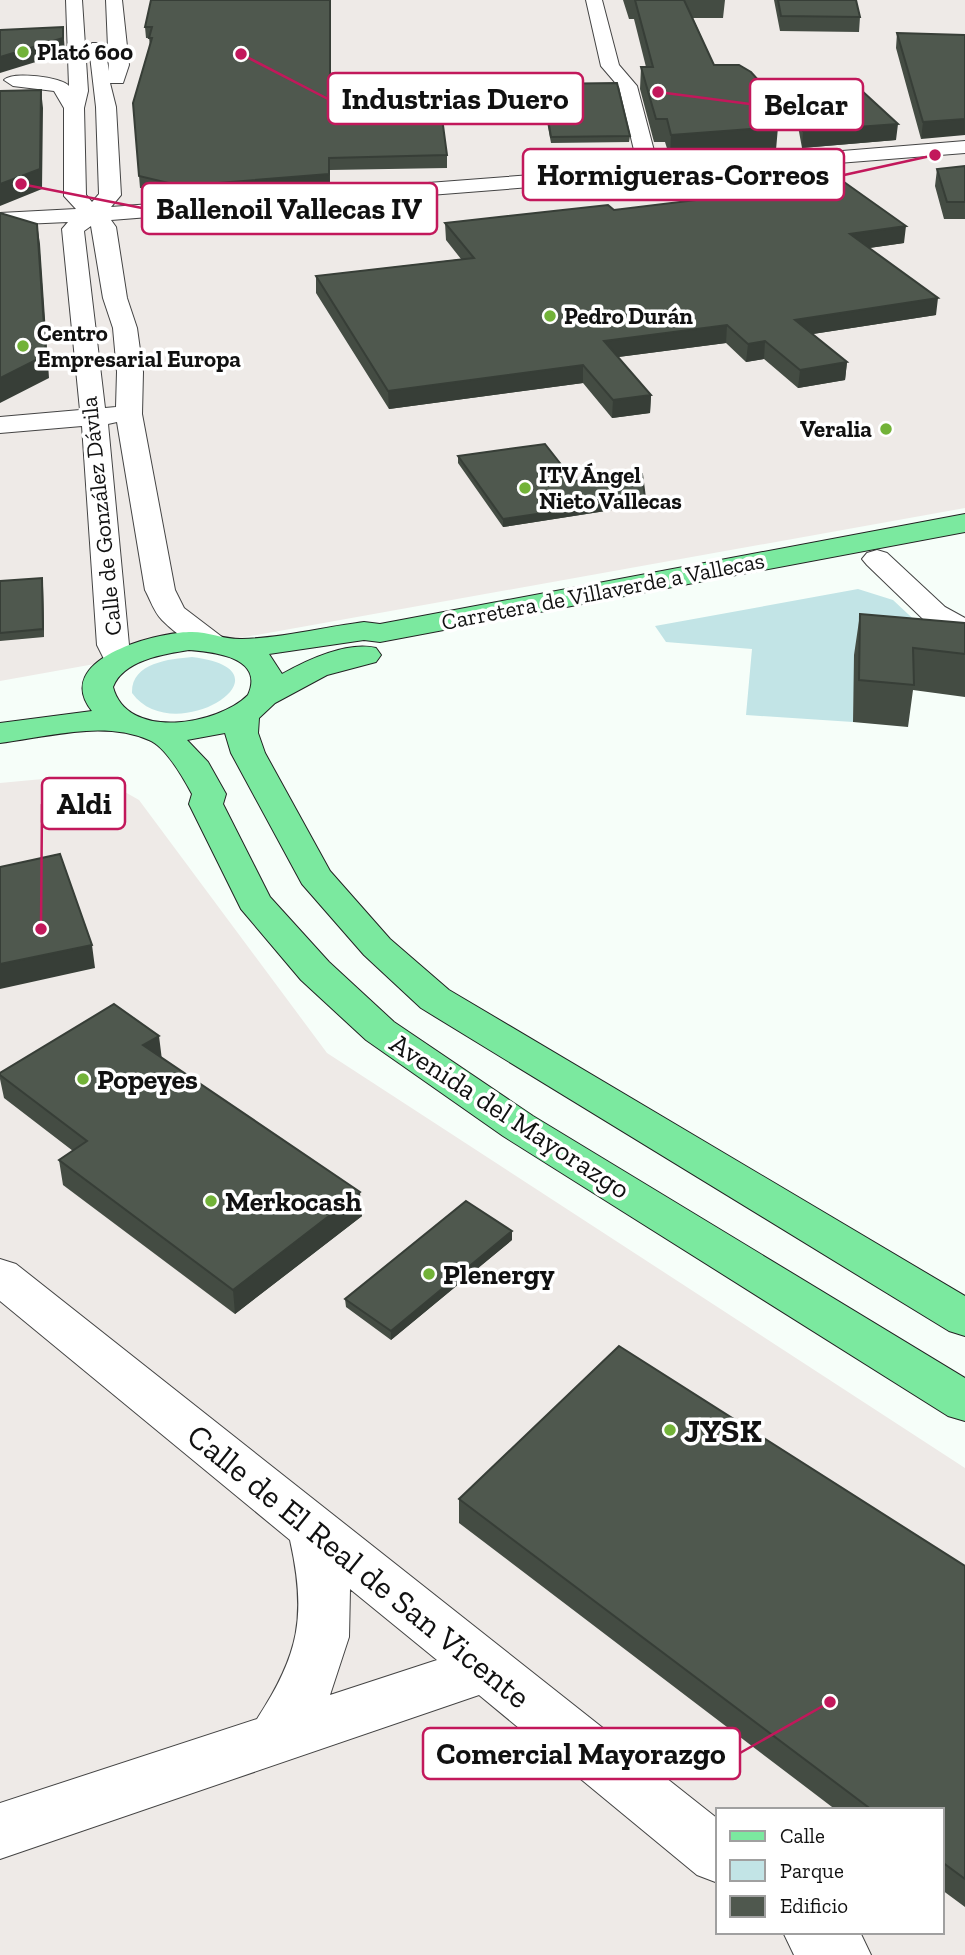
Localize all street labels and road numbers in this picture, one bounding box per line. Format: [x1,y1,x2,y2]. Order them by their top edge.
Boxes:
street label: Calle de González Dávila [75,395,127,637]
street label: Carretera de Villaverde a Vallecas [439,546,767,636]
street label: Avenida del Mayorazgo [384,1026,636,1206]
street label: Calle de El Real de San Vicente [180,1416,538,1716]

